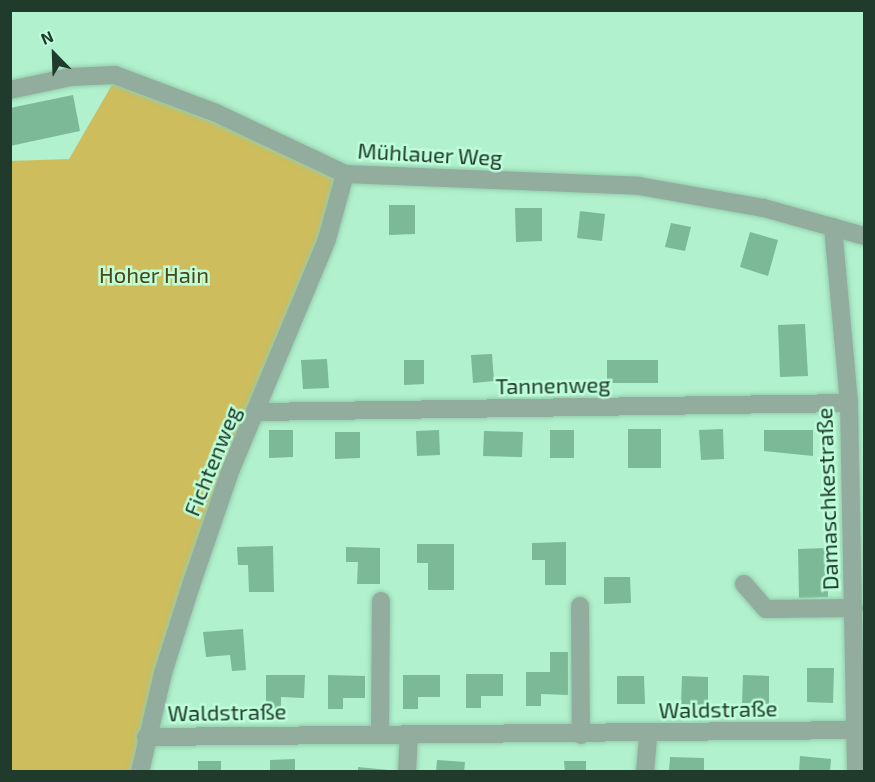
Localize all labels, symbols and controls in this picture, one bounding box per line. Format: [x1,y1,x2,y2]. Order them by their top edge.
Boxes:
north arrow [24,24,84,84]
text: N [38,26,56,48]
street label: Mühlauer Weg [356,137,504,171]
park label: Hoher Hain [99,262,209,288]
street label: Tannenweg [495,371,611,399]
street label: Fichtenweg [178,402,246,520]
street label: Damaschkestraße [811,407,843,591]
street label: Waldstraße [658,695,778,723]
street label: Waldstraße [167,698,287,726]

